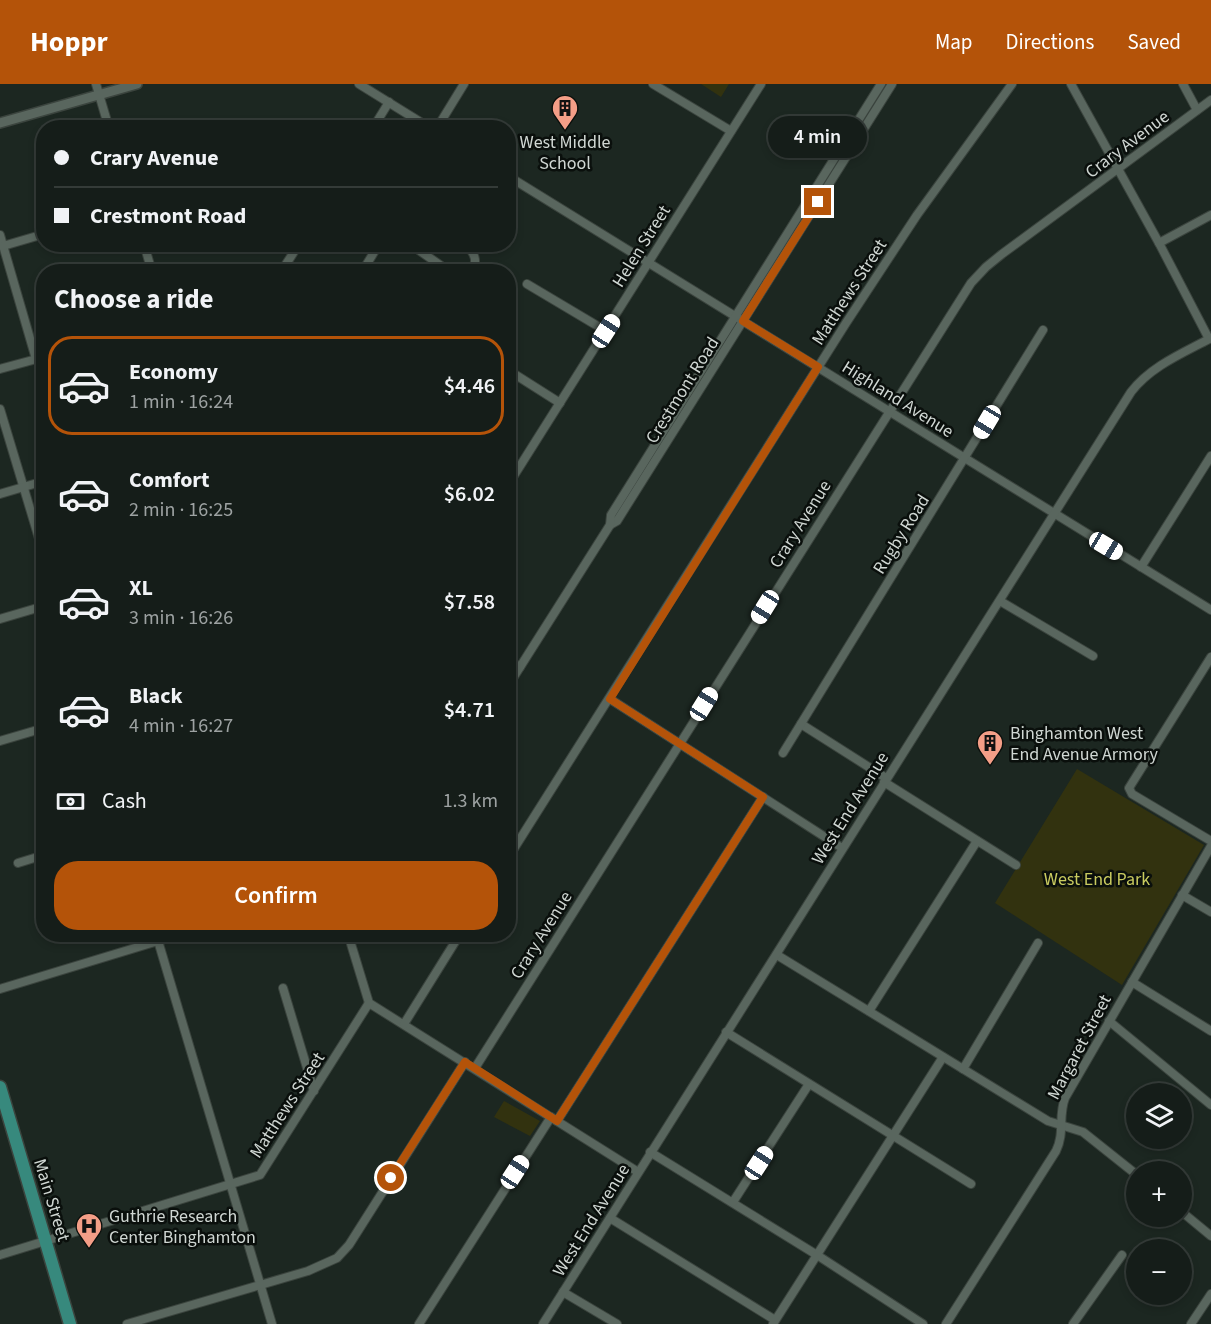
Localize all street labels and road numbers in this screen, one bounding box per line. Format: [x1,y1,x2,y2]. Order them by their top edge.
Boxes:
street label: Crary Avenue [1080,104,1175,184]
street label: Helen Street [606,200,677,292]
street label: Matthews Street [806,234,893,350]
street label: Crestmont Road [640,332,725,448]
street label: Highland Avenue [837,355,959,444]
street label: Crary Avenue [763,475,837,573]
street label: Rugby Road [867,490,936,579]
street label: West End Avenue [806,747,895,869]
street label: Crary Avenue [504,886,578,984]
street label: Margaret Street [1041,990,1118,1104]
street label: Matthews Street [244,1047,331,1163]
street label: Main Street [27,1156,76,1245]
street label: West End Avenue [547,1159,636,1281]

